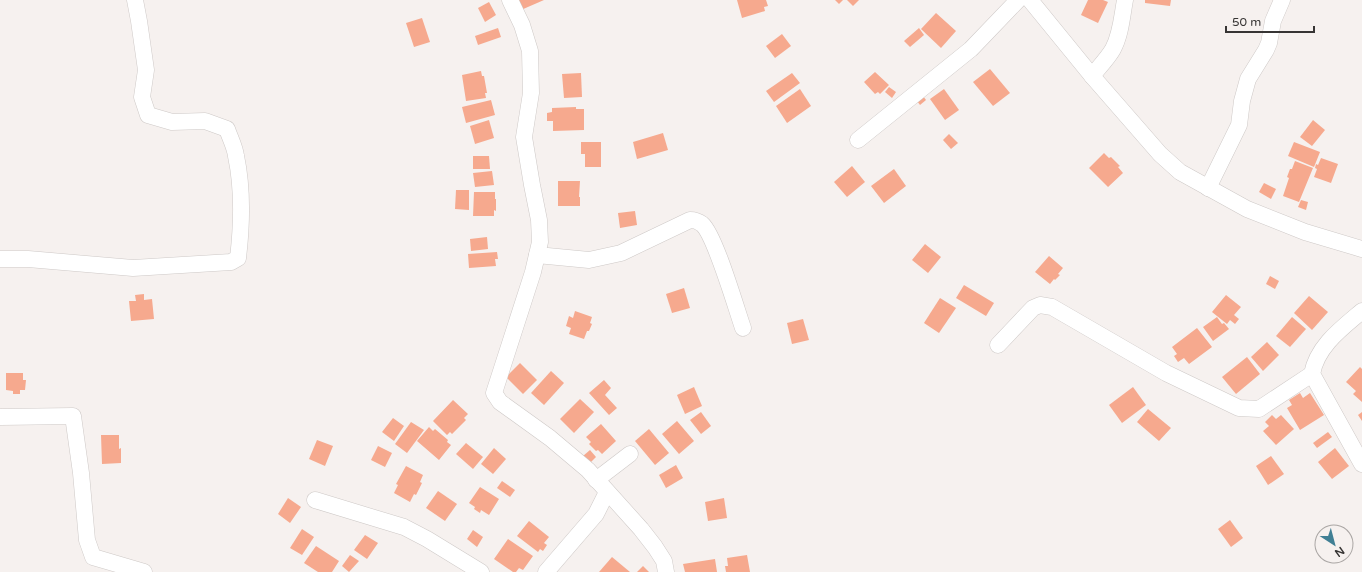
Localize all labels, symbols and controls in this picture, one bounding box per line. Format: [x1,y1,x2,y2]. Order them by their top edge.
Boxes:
scale bar [1226,8,1314,34]
text: 50 m [1232,15,1261,29]
north arrow [1314,524,1354,564]
text: N [1332,544,1347,560]

